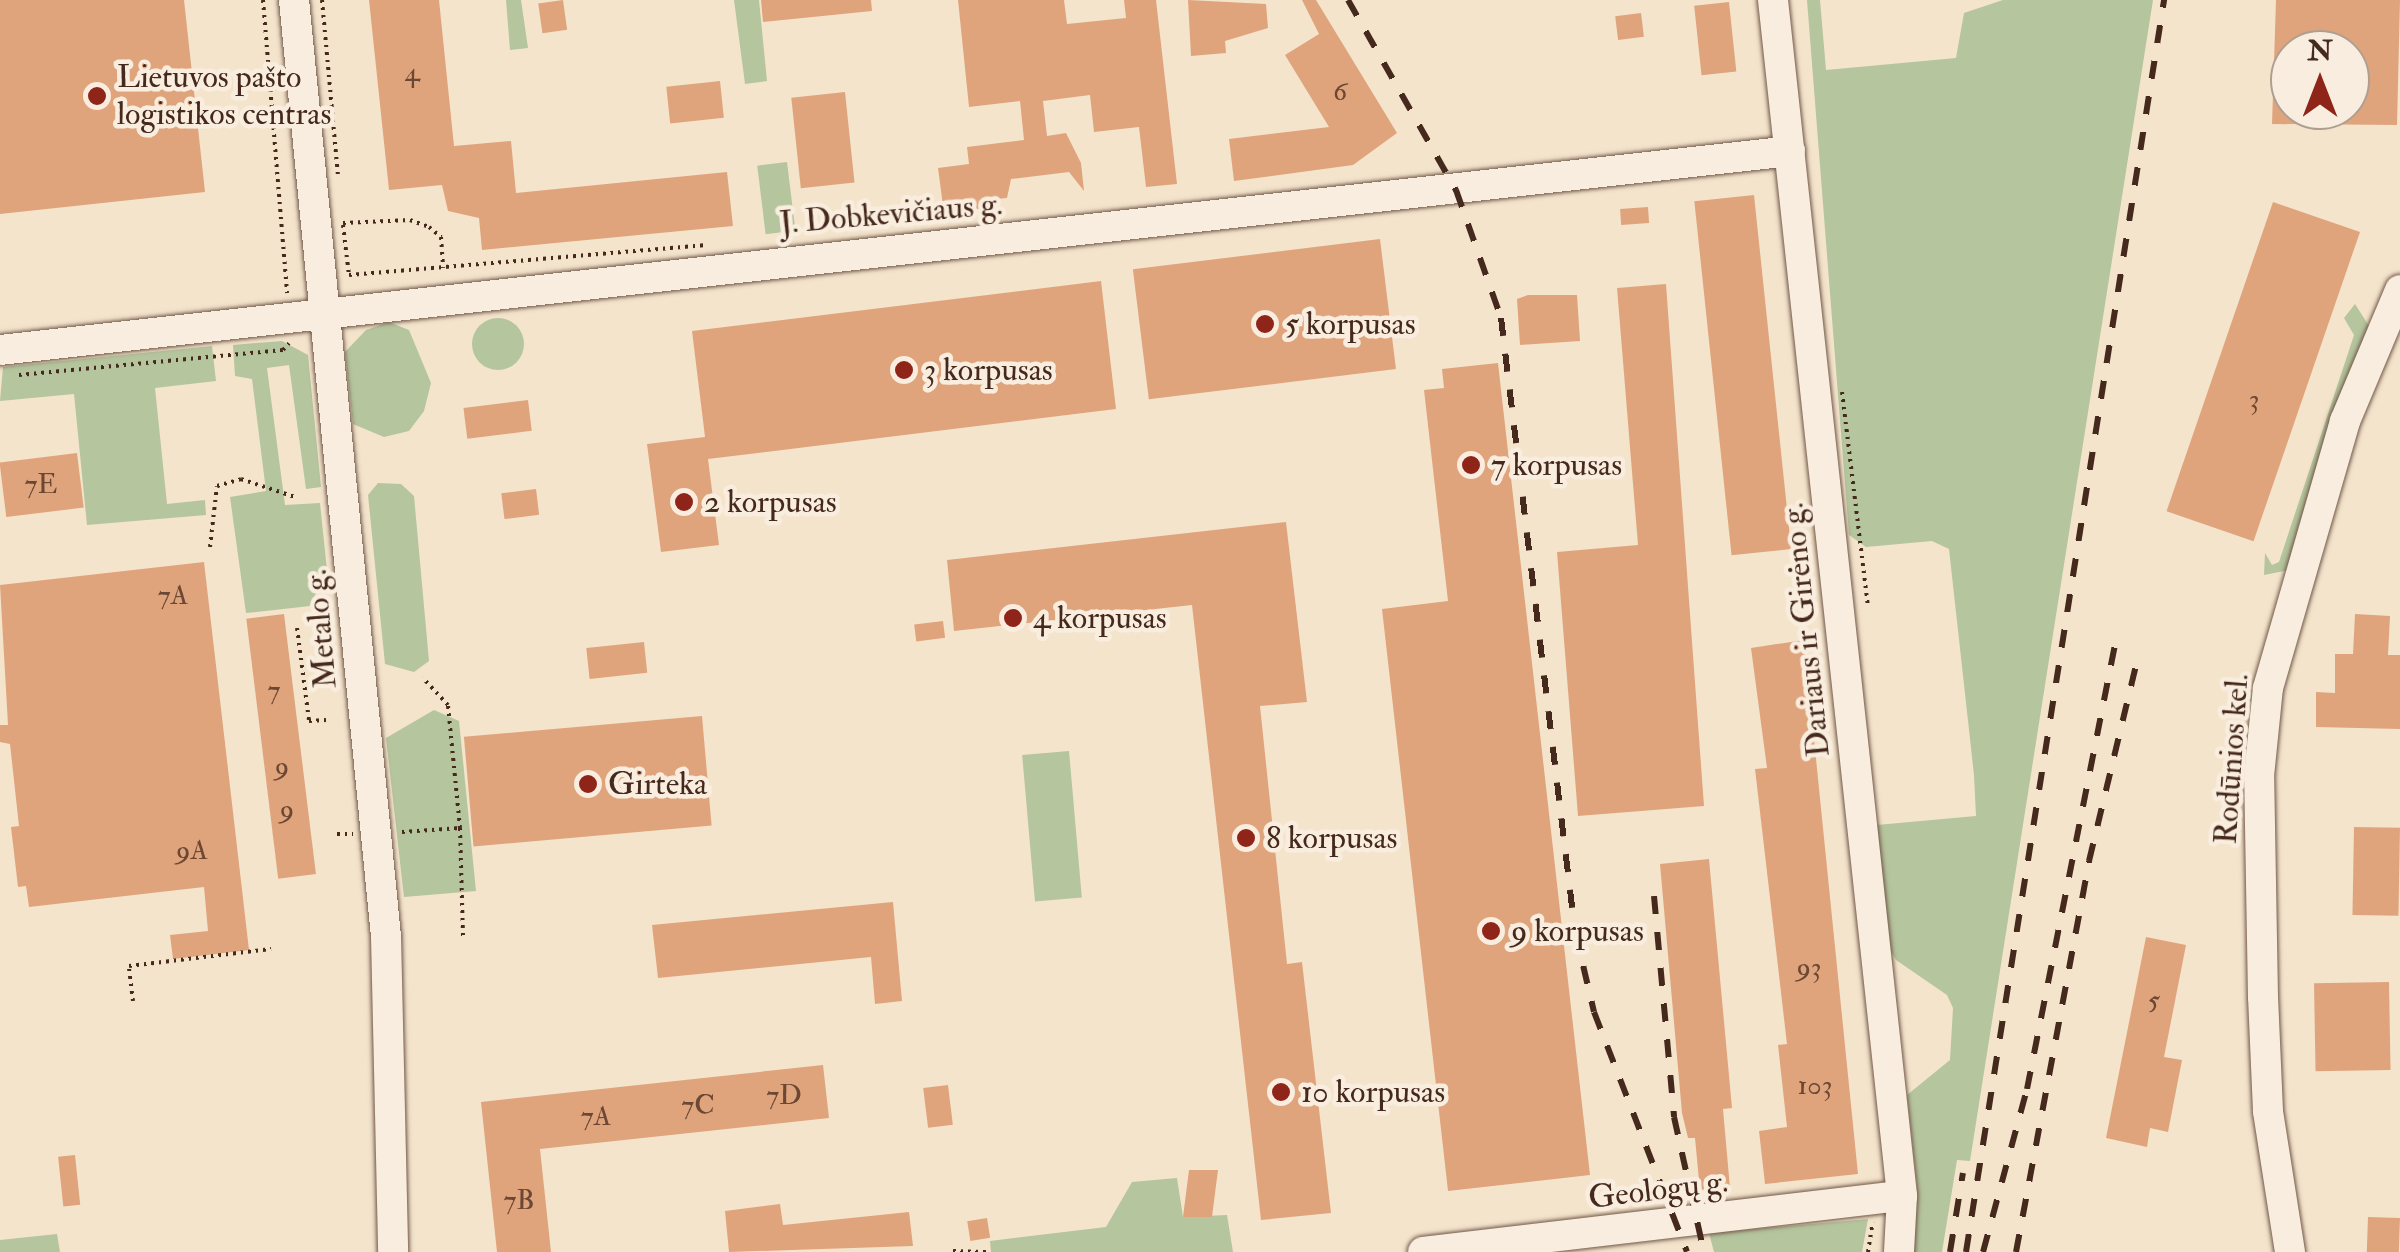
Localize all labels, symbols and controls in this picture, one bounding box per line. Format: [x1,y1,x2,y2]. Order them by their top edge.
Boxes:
north arrow [2270,30,2370,130]
text: N [2307,34,2333,69]
house number: 4 [404,56,420,90]
place label: Lietuvos pašto logistikos centras [117,59,331,134]
house number: 6 [1333,75,1347,109]
marker: Lietuvos pašto logistikos centras [86,85,108,107]
street label: J. Dobkevičiaus g. [778,185,1004,243]
place label: 5 korpusas [1285,305,1416,343]
marker: 5 korpusas [1254,313,1276,335]
place label: 3 korpusas [924,351,1053,389]
marker: 3 korpusas [893,359,915,381]
house number: 3 [2249,383,2259,417]
place label: 7 korpusas [1491,446,1622,484]
marker: 7 korpusas [1460,454,1482,476]
house number: 7E [24,468,58,502]
place label: 2 korpusas [704,483,837,521]
marker: 2 korpusas [673,491,695,513]
street label: Dariaus ir Girėno g. [1774,501,1838,759]
street label: Metalo g. [297,568,345,690]
house number: 7A [158,579,188,613]
place label: 4 korpusas [1033,599,1167,637]
marker: 4 korpusas [1002,607,1024,629]
street label: Rodūnios kel. [2207,672,2257,846]
house number: 7 [268,674,280,708]
house number: 9 [275,750,289,784]
place label: Girteka [608,765,707,803]
marker: Girteka [577,773,599,795]
house number: 9 [280,793,294,827]
place label: 8 korpusas [1266,819,1398,857]
marker: 8 korpusas [1235,827,1257,849]
house number: 9A [176,834,208,868]
place label: 9 korpusas [1511,912,1644,950]
marker: 9 korpusas [1480,920,1502,942]
house number: 93 [1796,951,1822,985]
house number: 5 [2148,984,2160,1018]
house number: 103 [1798,1069,1832,1103]
place label: 10 korpusas [1301,1073,1445,1111]
house number: 7D [766,1079,802,1113]
marker: 10 korpusas [1270,1081,1292,1103]
house number: 7C [681,1089,715,1123]
house number: 7A [581,1100,611,1134]
street label: Geologų g. [1586,1162,1730,1218]
house number: 7B [503,1184,535,1218]

